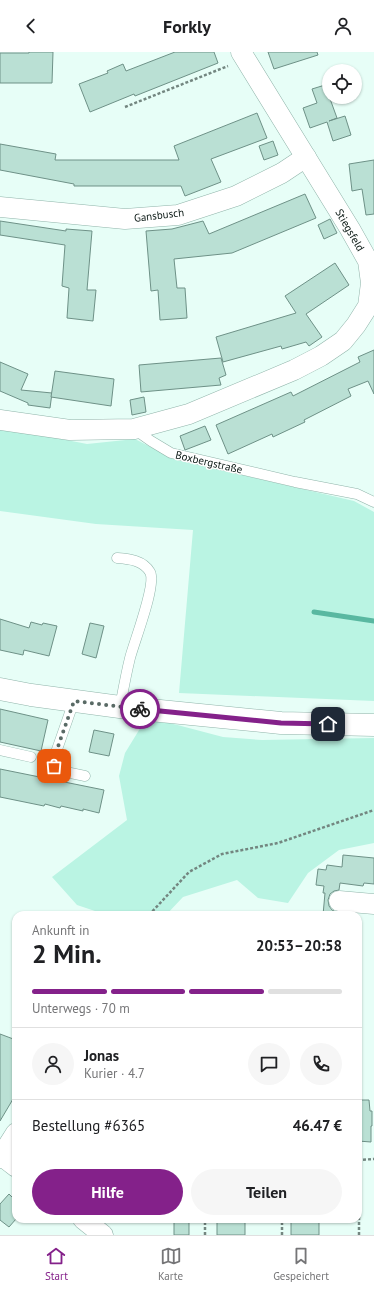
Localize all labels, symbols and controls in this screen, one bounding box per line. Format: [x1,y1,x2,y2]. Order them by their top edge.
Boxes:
icon: back [20,15,42,37]
text: Forkly [163,15,211,38]
icon: person [332,15,354,37]
map controls [322,64,362,104]
button: locate [322,64,362,104]
street label: Gansbusch [133,205,185,225]
street label: Stiegsfeld [332,206,368,254]
street label: Boxbergstraße [174,447,244,477]
courier [120,689,160,729]
icon: bike [129,698,151,720]
pin [311,707,345,741]
icon: home [317,713,339,735]
pin [37,749,71,783]
icon: bag [43,755,65,777]
text: Ankunft in [32,922,89,939]
text: 20:53–20:58 [256,936,342,955]
text: 2 Min. [32,937,102,970]
text: Unterwegs · 70 m [32,1000,130,1017]
button: person [32,1043,74,1085]
button: chat [248,1043,290,1085]
button: phone [300,1043,342,1085]
text: Jonas [84,1046,119,1065]
text: Kurier · 4.7 [84,1065,145,1082]
text: Bestellung #6365 [32,1116,145,1135]
text: 46.47 € [293,1116,342,1135]
button: Hilfe [32,1169,183,1215]
button: Teilen [191,1169,342,1215]
tab: Start [45,1245,68,1283]
tab: Karte [158,1245,183,1283]
tab: Gespeichert [273,1245,329,1283]

